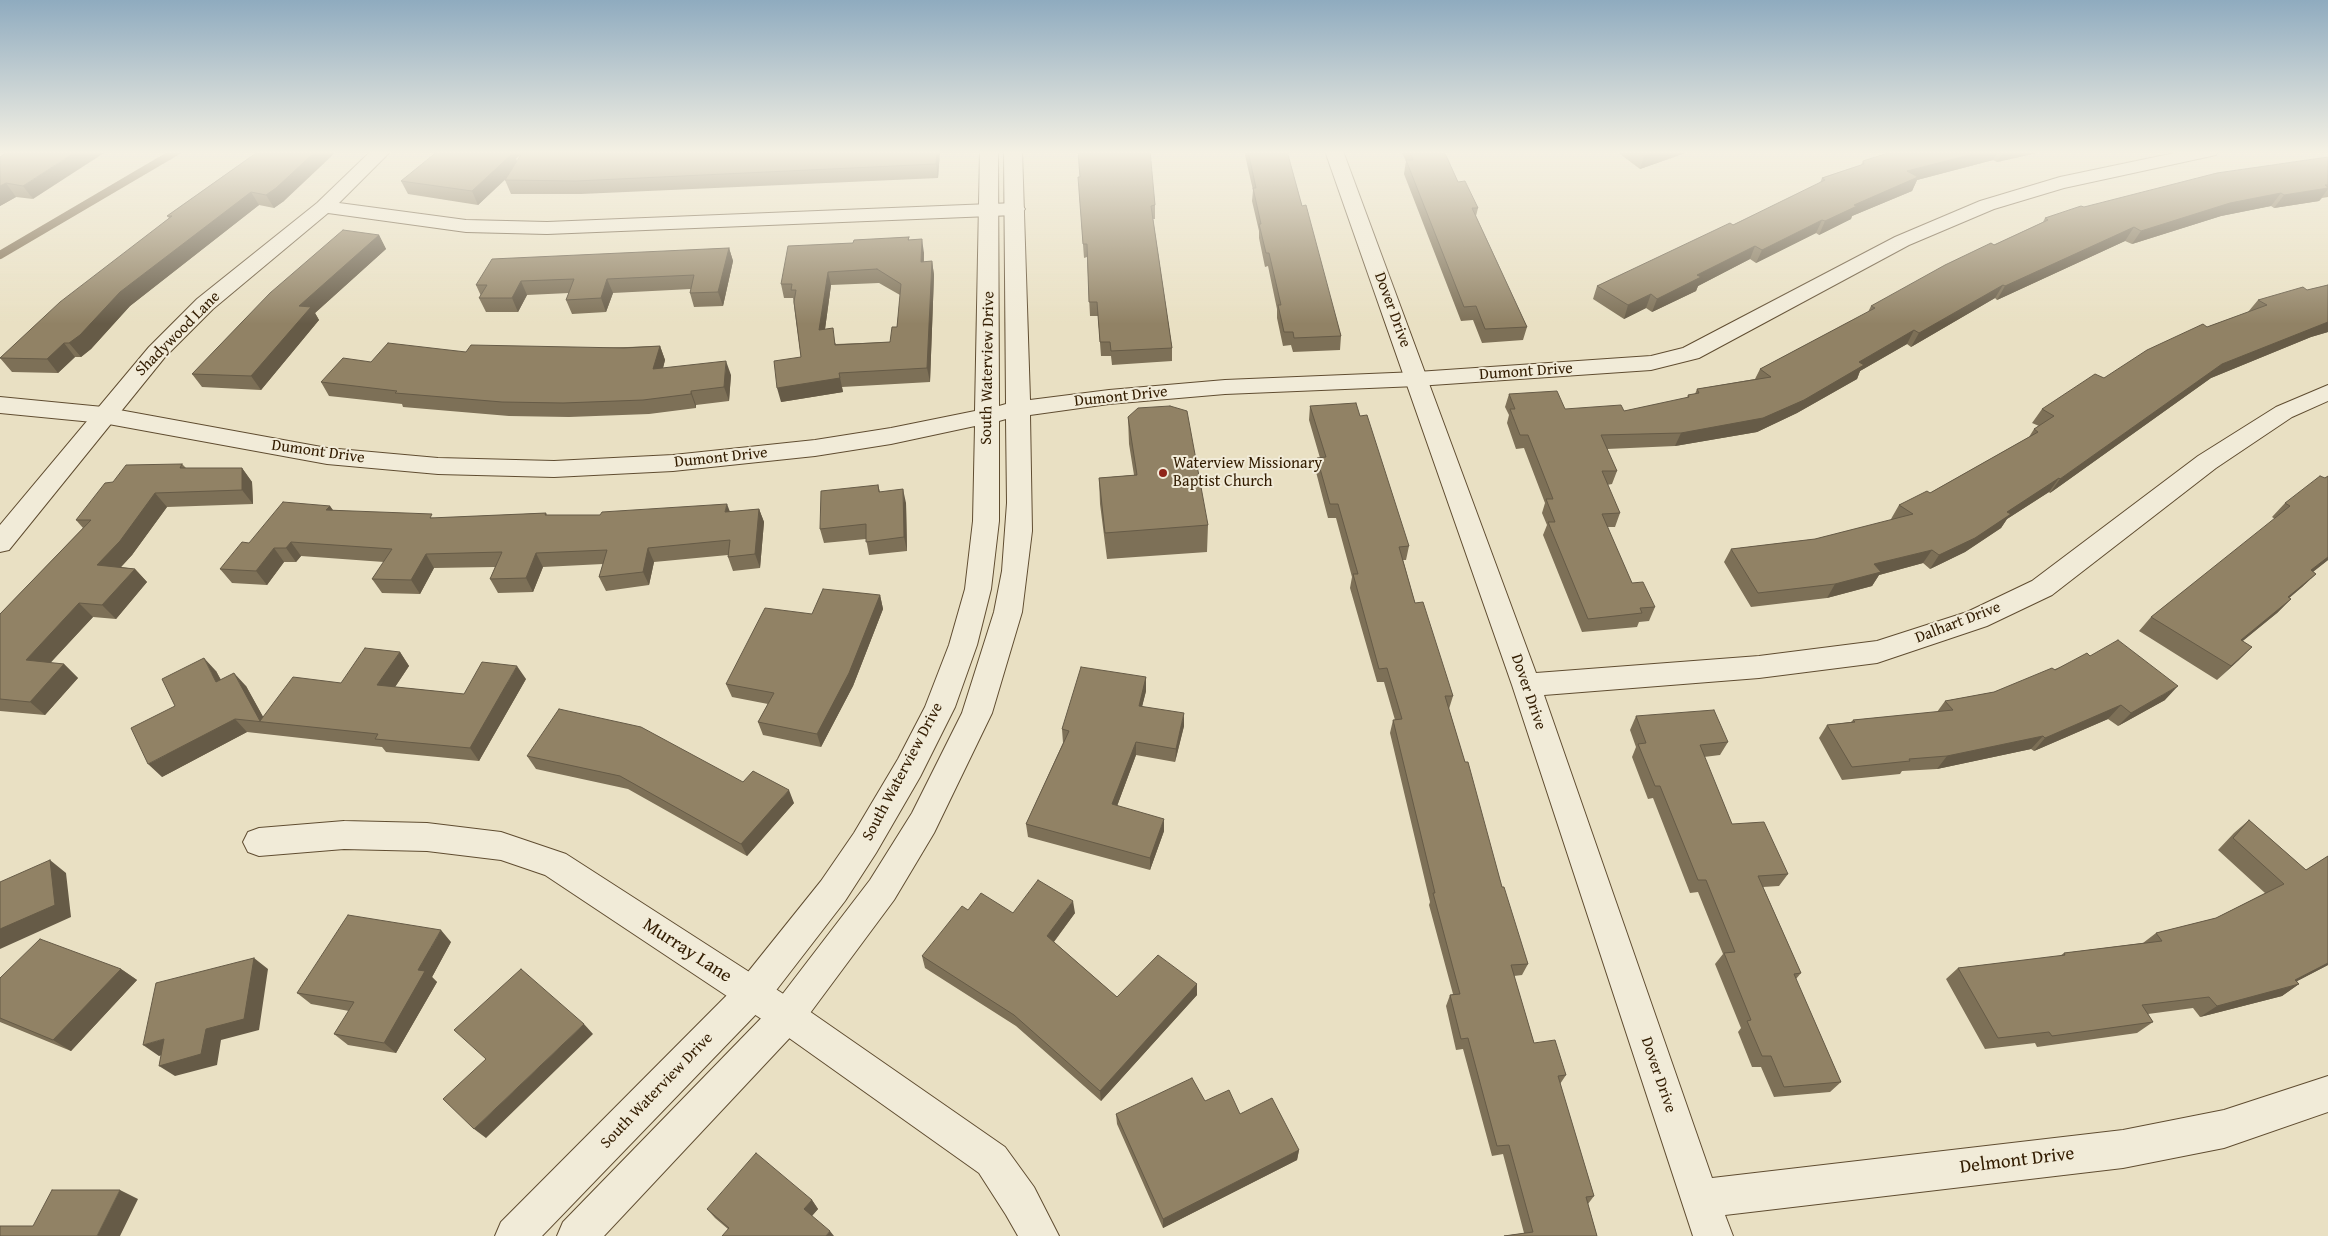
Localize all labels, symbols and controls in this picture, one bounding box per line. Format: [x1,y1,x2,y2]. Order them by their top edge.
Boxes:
street label: Dover Drive [1370,270,1414,350]
street label: Shadywood Lane [132,288,224,380]
street label: South Waterview Drive [977,291,999,445]
street label: Dumont Drive [1479,359,1573,385]
street label: Dumont Drive [1073,383,1169,411]
street label: Dumont Drive [270,436,366,468]
street label: Dumont Drive [673,444,769,472]
place label: Waterview Missionary Baptist Church [1173,454,1322,492]
marker: Waterview Missionary Baptist Church [1157,467,1169,479]
street label: Dalhart Drive [1913,598,2003,648]
street label: Dover Drive [1506,652,1550,732]
street label: South Waterview Drive [858,700,948,844]
street label: Murray Lane [638,914,736,988]
street label: South Waterview Drive [597,1029,717,1153]
street label: Dover Drive [1636,1035,1680,1115]
street label: Delmont Drive [1958,1143,2076,1179]

